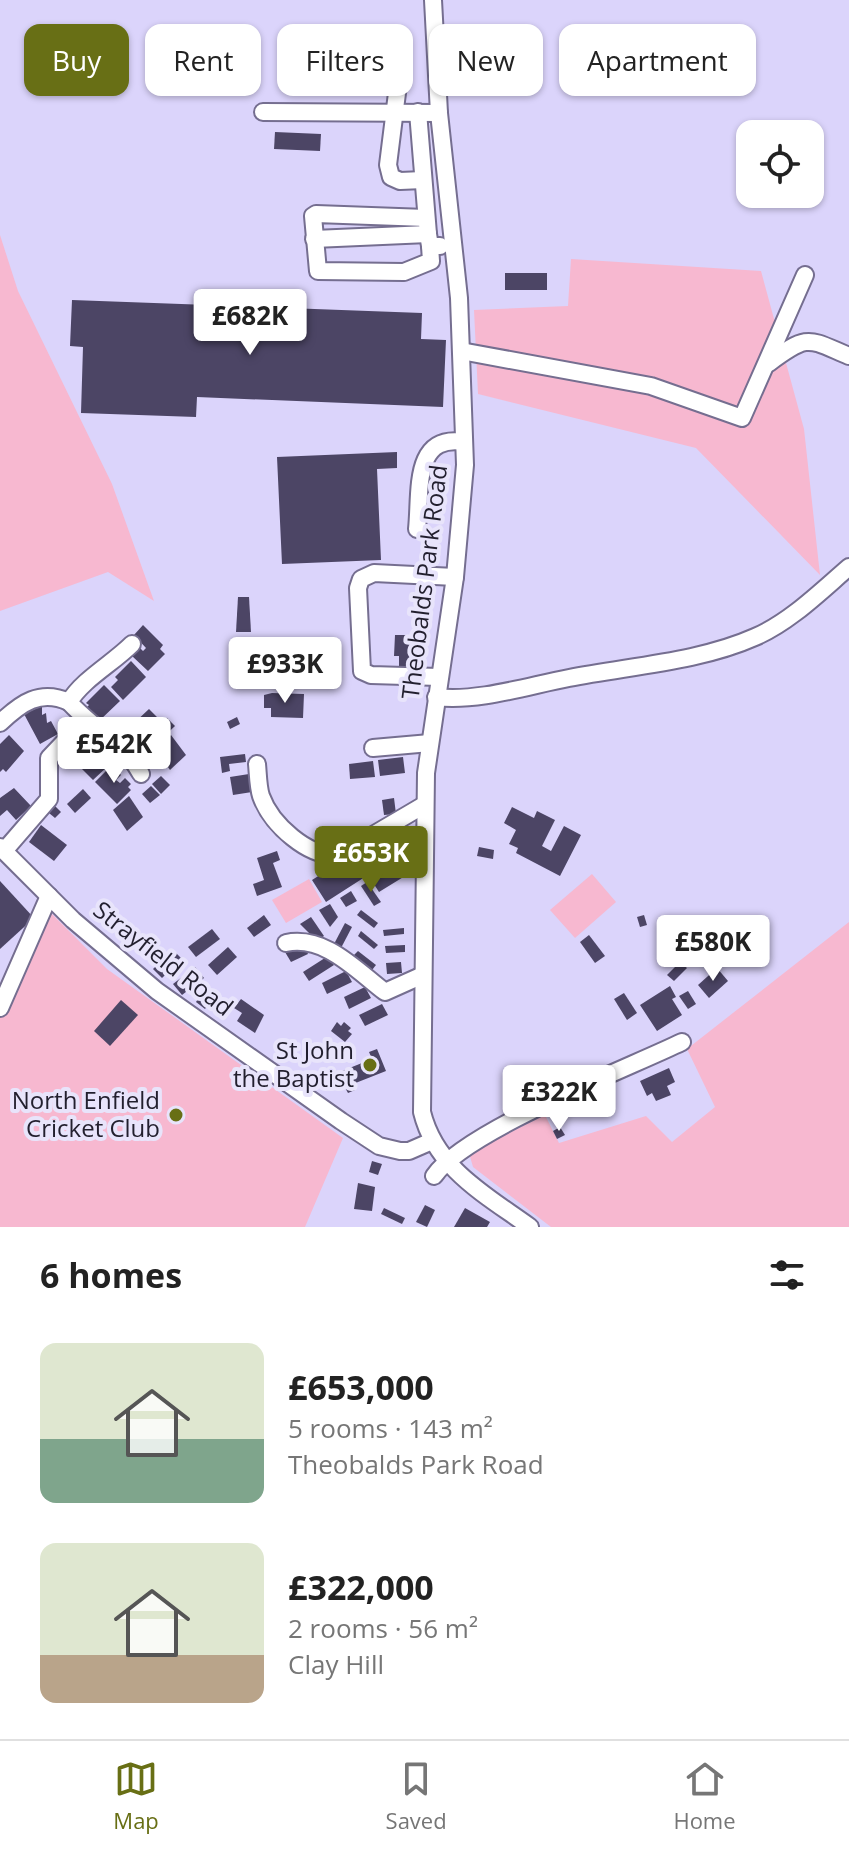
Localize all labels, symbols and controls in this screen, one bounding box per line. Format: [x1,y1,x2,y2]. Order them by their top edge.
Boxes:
chip: Buy [24,24,129,96]
chip: Rent [145,24,261,96]
chip: Filters [277,24,413,96]
chip: New [429,24,543,96]
chip: Apartment [559,24,756,96]
map controls [736,120,824,208]
button: locate [736,120,824,208]
pin: £682K [194,289,306,357]
text: £682K [212,297,288,333]
street label: Theobalds Park Road [393,463,454,701]
pin: £933K [229,637,341,705]
text: £933K [247,645,323,681]
pin: £542K [58,717,170,785]
text: £542K [76,725,152,761]
pin: £653K [315,826,427,894]
text: £653K [333,834,409,870]
street label: Strayfield Road [87,893,241,1023]
pin: £580K [657,915,769,983]
text: £580K [675,923,751,959]
place label: St John the Baptist [233,1033,354,1094]
marker: St John the Baptist [361,1056,379,1074]
pin: £322K [503,1065,615,1133]
text: £322K [521,1073,597,1109]
place label: North Enfield Cricket Club [12,1083,160,1144]
marker: North Enfield Cricket Club [167,1106,185,1124]
text: 6 homes [40,1252,182,1298]
icon: filters [765,1253,809,1297]
text: £653,000 [288,1364,434,1410]
icon: home [104,1375,200,1471]
text: 5 rooms · 143 m² [288,1410,493,1446]
text: Theobalds Park Road [288,1446,544,1482]
text: £322,000 [288,1564,434,1610]
icon: home [104,1575,200,1671]
text: 2 rooms · 56 m² [288,1610,478,1646]
text: Clay Hill [288,1646,384,1682]
tab: Map [113,1757,159,1835]
tab: Saved [386,1757,447,1835]
tab: Home [673,1757,736,1835]

